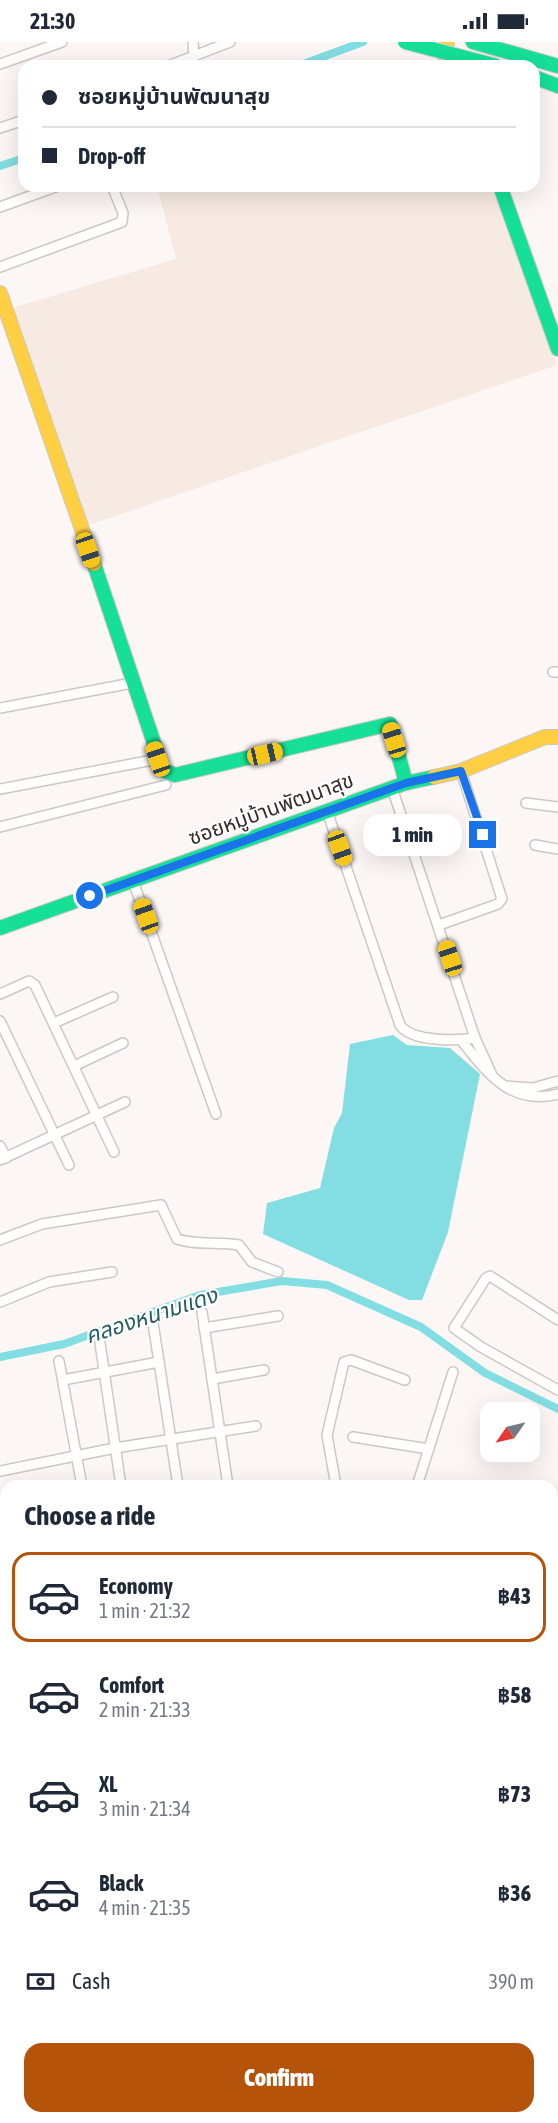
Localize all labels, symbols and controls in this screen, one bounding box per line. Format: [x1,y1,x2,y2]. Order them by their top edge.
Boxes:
text: 21:30 [30,8,75,34]
text: ซอยหมู่บ้านพัฒนาสุข [78,83,270,109]
text: Drop-off [78,143,145,169]
car [74,530,102,570]
car [380,720,408,760]
car [144,739,172,779]
car [245,741,285,767]
street label: ซอยหมู่บ้านพัฒนาสุข [185,767,357,851]
callout: 1 min [363,814,462,856]
route end [469,821,496,848]
text: 1 min [392,823,433,846]
car [325,828,355,868]
route start [76,882,103,909]
car [131,896,161,936]
car [436,938,464,978]
water label: คลองหนามแดง [82,1281,221,1349]
north arrow [480,1402,540,1462]
map controls [480,1402,540,1462]
text: Choose a ride [24,1500,156,1531]
icon: car [27,1570,81,1624]
text: Economy [99,1573,173,1599]
text: ฿43 [497,1583,531,1609]
text: 1 min · 21:32 [99,1599,191,1622]
icon: car [27,1669,81,1723]
text: Comfort [99,1672,164,1698]
text: ฿58 [497,1682,531,1708]
text: 2 min · 21:33 [99,1698,191,1721]
icon: car [27,1768,81,1822]
text: XL [99,1771,117,1797]
text: ฿73 [497,1781,531,1807]
text: 3 min · 21:34 [99,1797,191,1820]
icon: car [27,1867,81,1921]
text: Black [99,1870,143,1896]
text: ฿36 [497,1880,531,1906]
text: 4 min · 21:35 [99,1896,191,1919]
icon: cash [24,1965,57,1998]
text: Cash [72,1968,111,1994]
text: 390 m [489,1970,534,1993]
button: Confirm [24,2043,534,2112]

